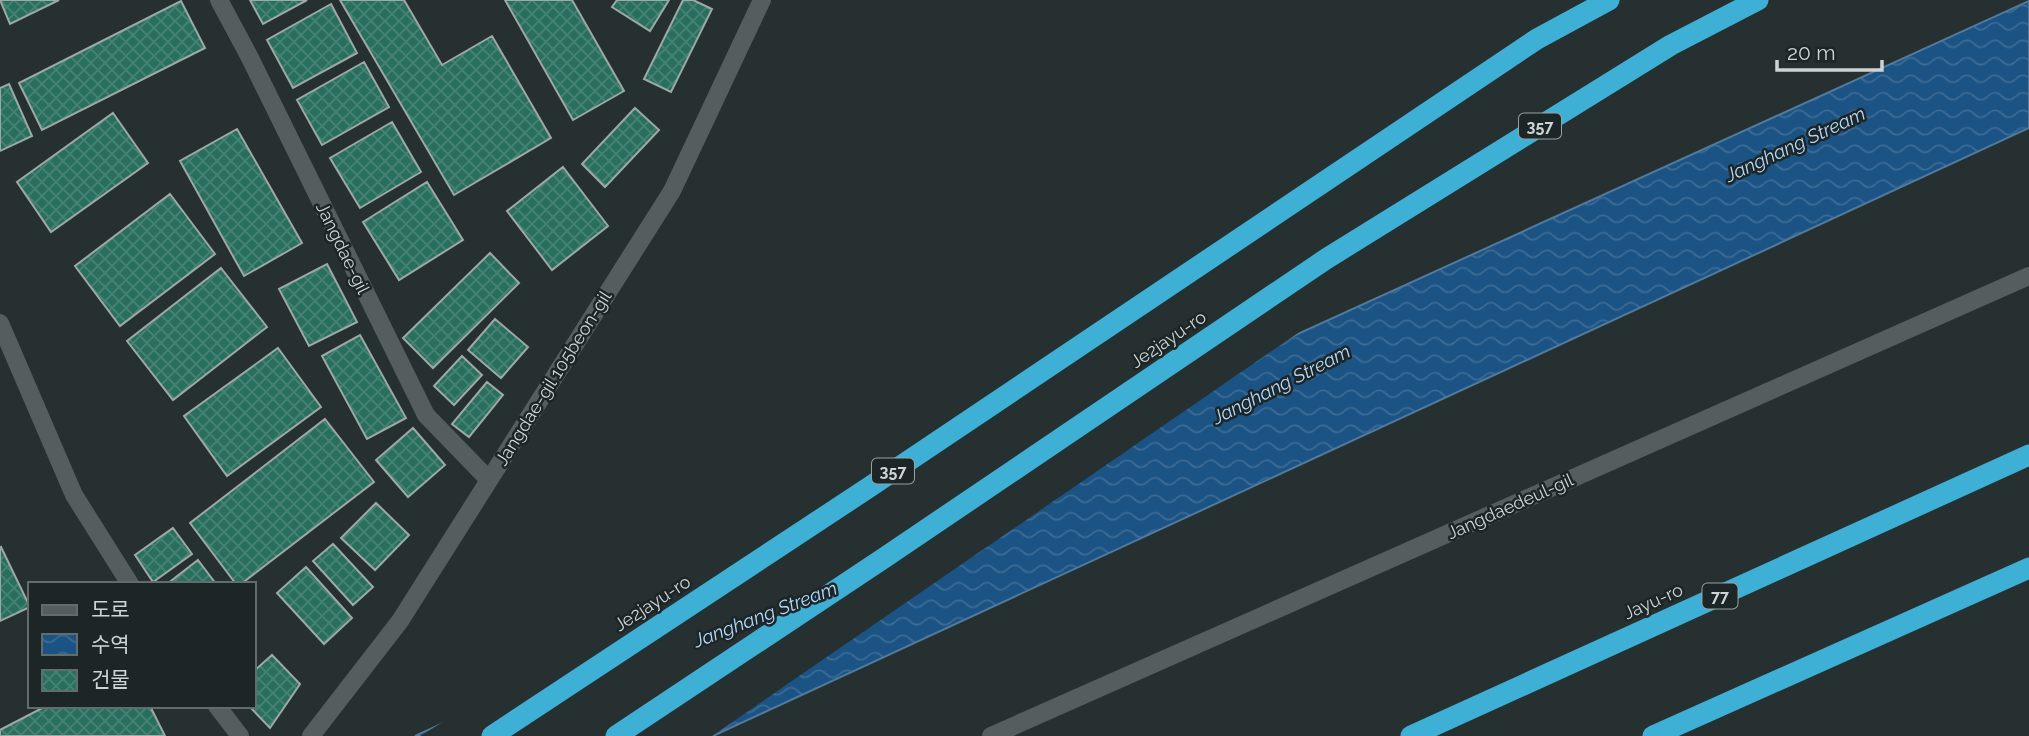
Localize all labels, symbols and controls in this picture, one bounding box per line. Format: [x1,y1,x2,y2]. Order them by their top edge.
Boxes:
scale bar [1777,28,1882,72]
text: 20 m [1787,40,1835,65]
water label: Janghang Stream [1721,102,1869,187]
road number: 357 [1519,114,1561,138]
street label: Jangdae-gil [312,199,374,297]
street label: Jangdae-gil 105beon-gil [491,287,615,469]
street label: Je2jayu-ro [1126,306,1210,372]
water label: Janghang Stream [1207,340,1354,429]
road number: 357 [872,458,914,484]
street label: Jangdaedeul-gil [1444,469,1577,543]
street label: Je2jayu-ro [610,570,694,635]
water label: Janghang Stream [689,576,840,652]
street label: Jayu-ro [1620,579,1686,623]
legend [28,582,256,708]
road number: 77 [1702,583,1738,608]
text: 도로 [91,597,130,622]
text: 수역 [91,632,130,657]
text: 건물 [91,667,130,692]

